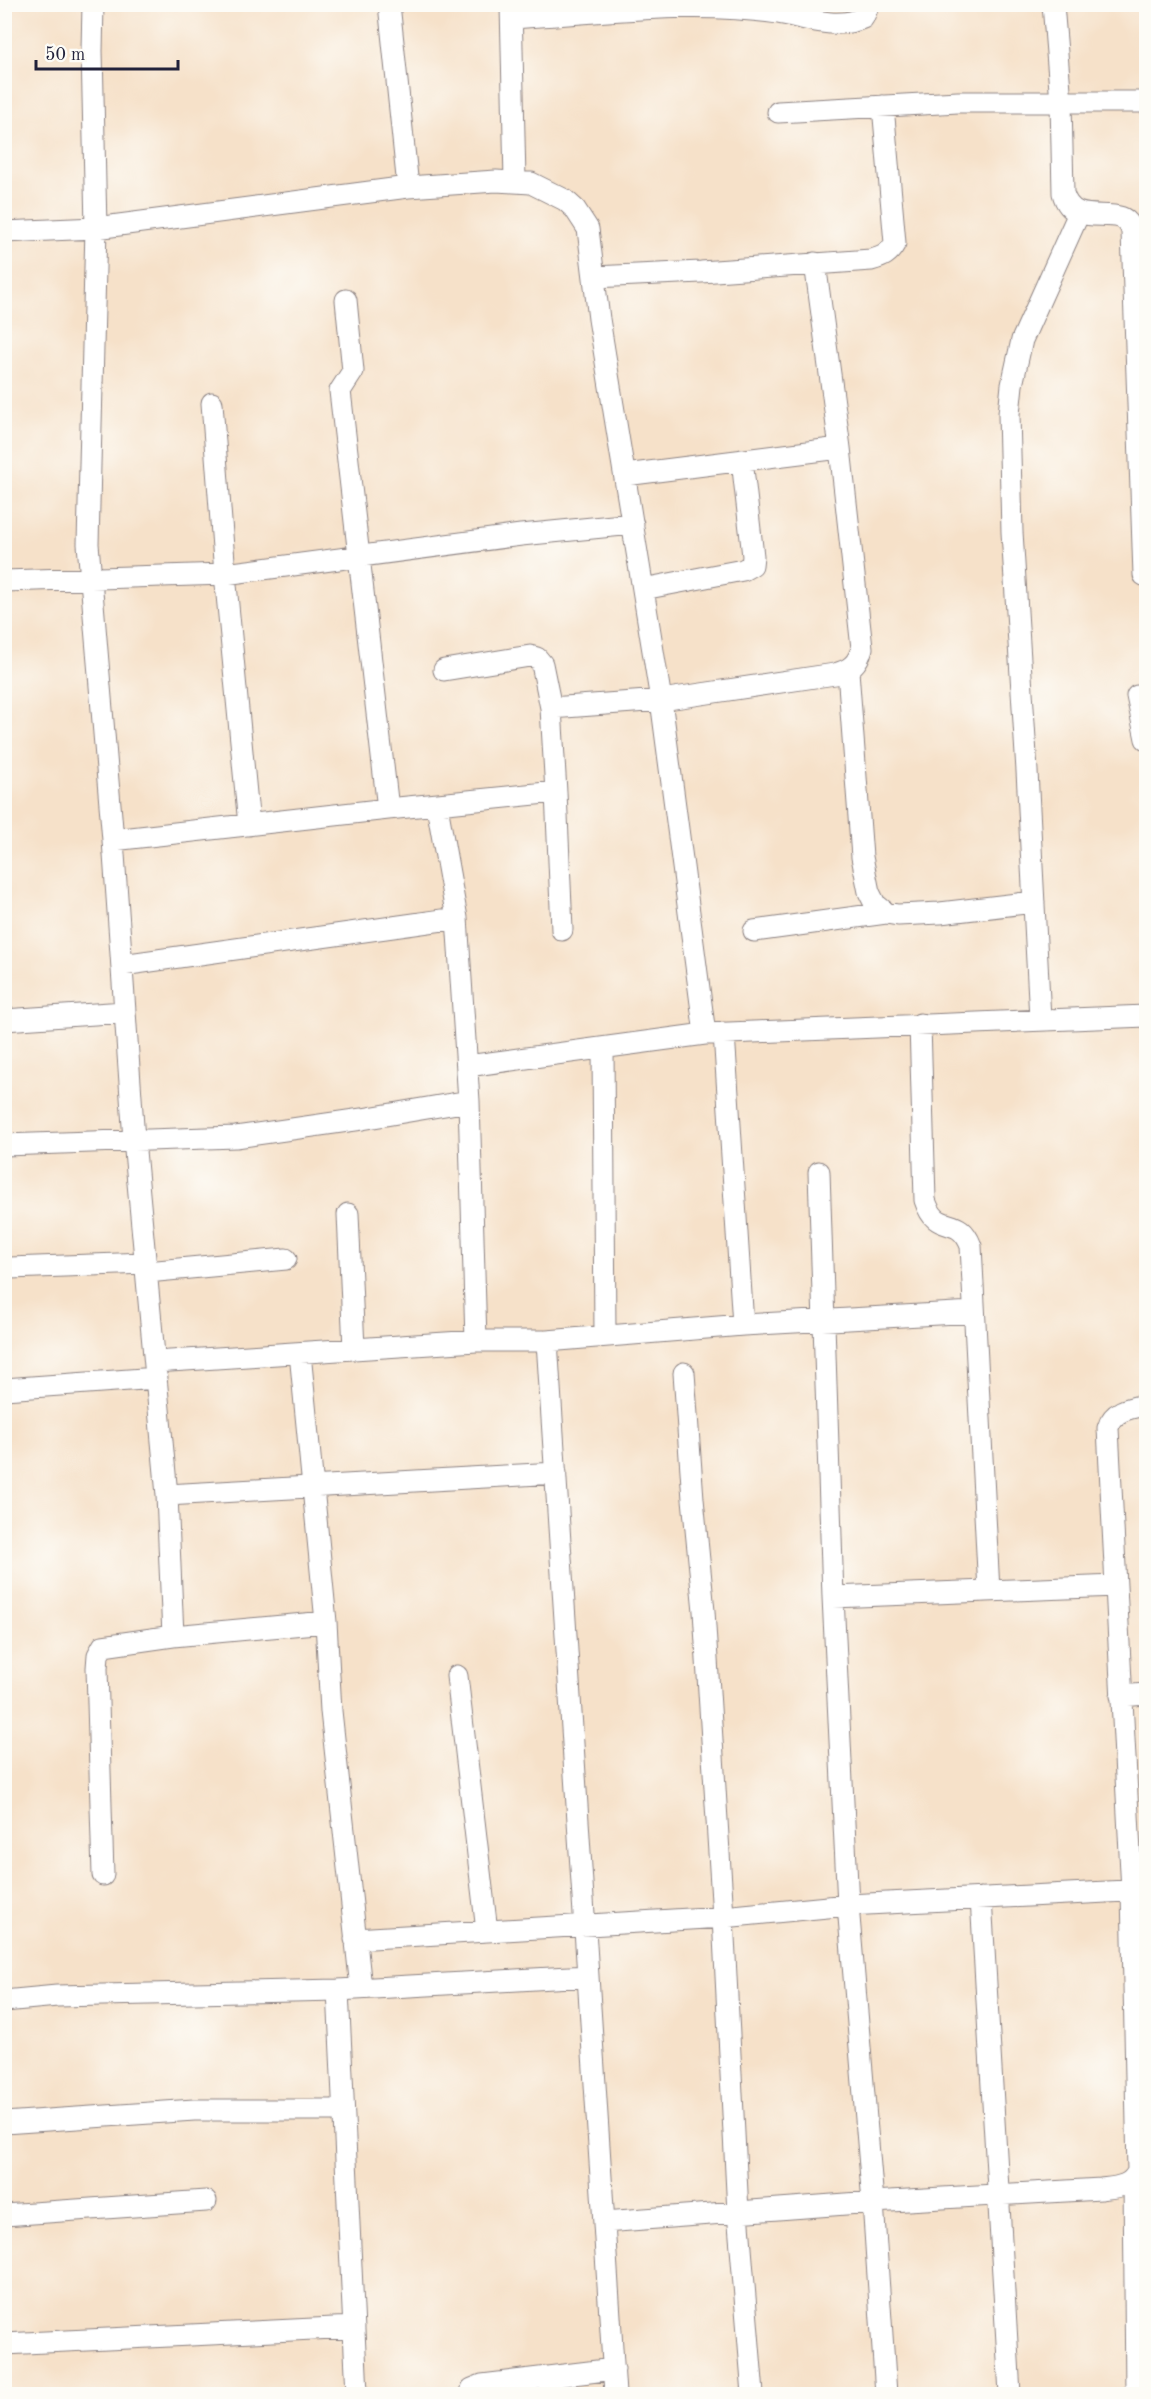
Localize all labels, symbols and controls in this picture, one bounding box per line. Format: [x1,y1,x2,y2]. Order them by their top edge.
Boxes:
scale bar [36,33,178,71]
text: 50 m [45,46,85,64]

